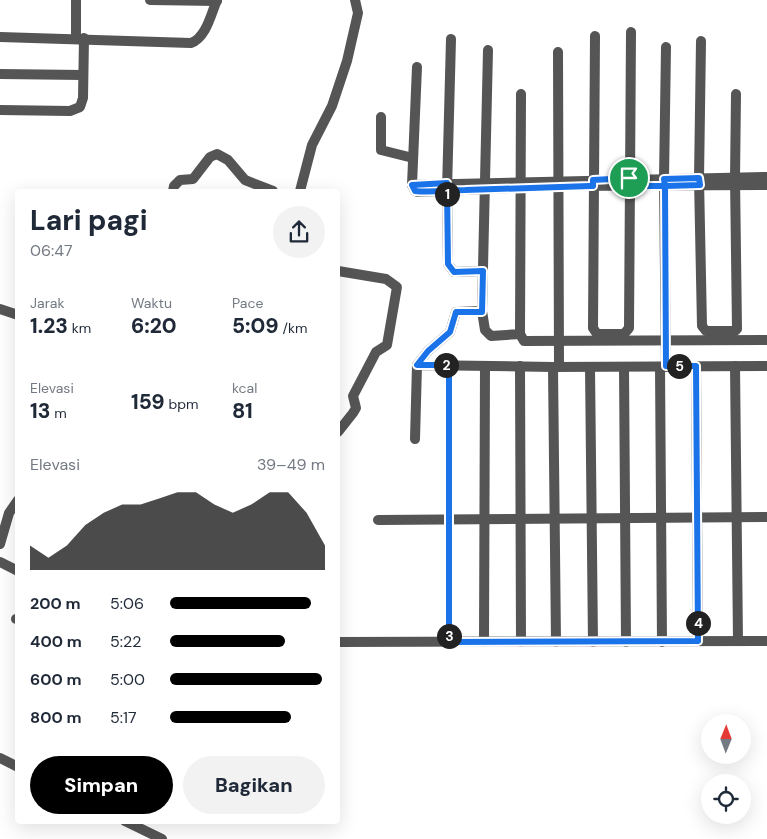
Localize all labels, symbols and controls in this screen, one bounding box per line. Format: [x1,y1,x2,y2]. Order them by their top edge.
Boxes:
pin [608,157,650,199]
icon: arrive [615,164,643,192]
pin: 1 [434,182,460,206]
text: 1 [445,185,450,203]
text: Lari pagi [30,202,148,239]
button: share [273,206,325,258]
text: 06:47 [30,240,72,261]
text: Jarak [30,294,64,312]
text: Waktu [131,294,172,312]
text: Pace [232,294,263,312]
text: 1.23 [30,312,68,340]
text: 6:20 [131,312,177,340]
text: 5:09 [232,312,279,340]
text: km [68,319,91,337]
text: /km [279,319,307,337]
pin: 2 [434,352,458,378]
pin: 5 [666,354,692,378]
text: 2 [442,356,451,374]
text: 5 [675,357,684,375]
text: Elevasi [30,379,74,397]
text: kcal [232,379,257,397]
text: 159 [131,388,165,416]
text: bpm [165,395,198,413]
text: 13 [30,397,50,425]
text: 81 [232,397,253,425]
text: m [50,404,67,422]
text: Elevasi [30,454,80,475]
text: 39–49 m [257,454,325,475]
text: 200 m [30,593,81,614]
text: 5:06 [110,593,144,614]
pin: 4 [686,610,710,636]
text: 4 [694,614,703,632]
pin: 3 [436,624,462,648]
text: 3 [445,627,454,645]
text: 400 m [30,631,82,652]
text: 5:22 [110,631,141,652]
text: 600 m [30,669,82,690]
text: 5:00 [110,669,145,690]
text: 800 m [30,707,81,728]
text: 5:17 [110,707,137,728]
north arrow [701,714,751,764]
map controls [701,714,751,824]
button: Simpan [30,756,173,814]
button: Bagikan [183,756,325,814]
button: locate [701,774,751,824]

